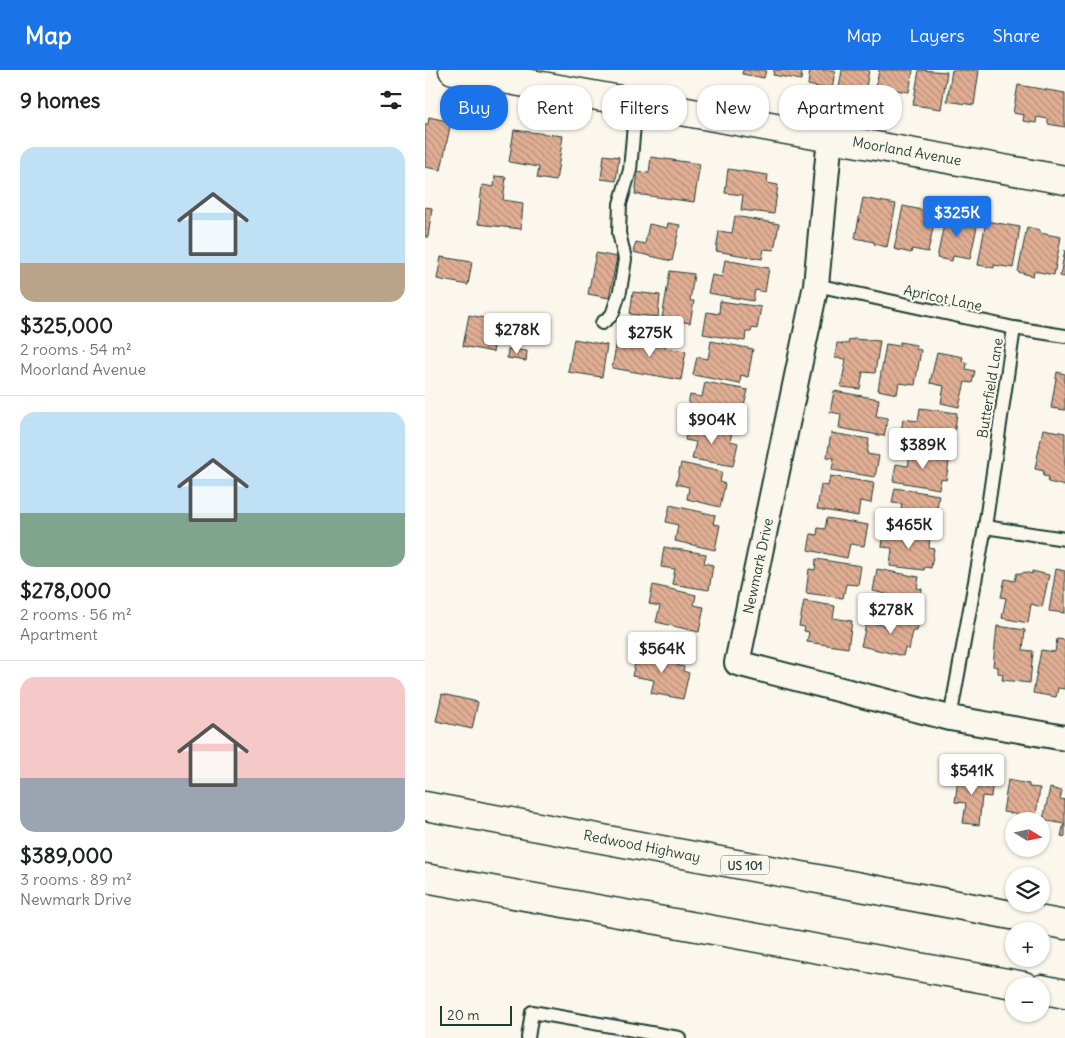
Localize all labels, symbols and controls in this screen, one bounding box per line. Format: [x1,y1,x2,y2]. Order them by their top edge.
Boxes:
text: Map [25,20,72,50]
text: Map [846,24,881,47]
text: Layers [909,24,965,47]
text: Share [993,24,1040,47]
chip: Buy [440,85,508,130]
chip: Rent [518,85,592,130]
chip: Filters [602,85,687,130]
chip: New [697,85,769,130]
chip: Apartment [779,85,902,130]
icon: filters [377,86,405,114]
text: 9 homes [20,87,100,114]
street label: Moorland Avenue [851,133,963,169]
icon: home [168,179,258,269]
pin: $325K [922,196,992,238]
text: $325K [934,202,980,222]
street label: Apricot Lane [902,281,984,315]
text: $325,000 [20,312,113,339]
pin: $278K [482,312,552,355]
pin: $275K [615,316,685,358]
text: $278K [495,319,539,339]
text: $275K [628,322,672,342]
street label: Butterfield Lane [973,337,1007,439]
text: 2 rooms · 54 m² [20,339,132,359]
text: Moorland Avenue [20,359,146,379]
pin: $904K [677,402,747,445]
text: $904K [688,409,736,429]
pin: $389K [888,428,958,470]
text: $389K [900,434,946,454]
icon: home [168,445,258,535]
pin: $465K [874,508,944,550]
text: $465K [886,514,932,534]
street label: Newmark Drive [739,516,777,616]
text: $278,000 [20,577,111,604]
pin: $278K [856,592,926,635]
text: $278K [869,599,913,619]
text: 2 rooms · 56 m² [20,604,132,624]
text: Apartment [20,624,98,644]
pin: $564K [627,632,697,674]
text: $564K [639,638,685,658]
icon: home [168,710,258,800]
pin: $541K [937,754,1007,796]
text: $541K [950,760,994,780]
north arrow [1005,812,1050,858]
map controls [1005,812,1050,1022]
street label: Redwood Highway [582,826,702,866]
text: $389,000 [20,842,113,869]
road number: US 101 [721,856,769,874]
button: layers [1005,867,1050,912]
text: 3 rooms · 89 m² [20,869,132,889]
text: Newmark Drive [20,889,132,909]
button: + [1005,922,1050,967]
button: − [1005,977,1050,1022]
scale bar [440,1003,513,1026]
text: 20 m [447,1006,480,1024]

